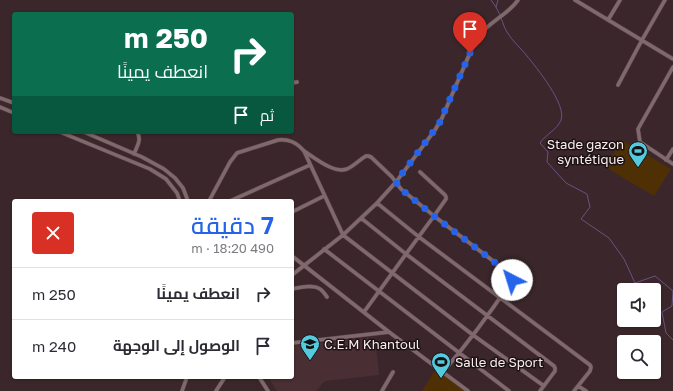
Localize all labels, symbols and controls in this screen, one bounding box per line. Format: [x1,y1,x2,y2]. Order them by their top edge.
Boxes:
pin [453,12,487,53]
icon: arrive [459,18,481,40]
text: 250 m [124,21,208,54]
icon: right [222,28,274,80]
text: انعطف يمينًا [117,60,208,82]
icon: arrive [230,104,252,126]
text: ثم [260,106,274,124]
place label: Stade gazon syntétique [547,136,624,167]
sports icon: Stade gazon syntétique [627,140,649,168]
text: 7 دقيقة [191,210,274,239]
button: close [32,212,74,254]
text: 490 m · 18:20 [191,240,274,256]
position arrow [491,259,533,301]
icon: right [252,283,274,305]
map controls [617,283,661,379]
button: sound [617,283,661,327]
text: انعطف يمينًا [156,284,240,302]
text: 250 m [32,285,76,303]
school or university icon: C.E.M Khantoul [299,333,321,361]
icon: arrive [252,335,274,357]
button: search [617,335,661,379]
text: الوصول إلى الوجهة [113,336,240,354]
place label: C.E.M Khantoul [324,336,420,352]
text: 240 m [32,337,76,355]
sports icon: Salle de Sport [430,351,452,379]
place label: Salle de Sport [455,354,543,370]

